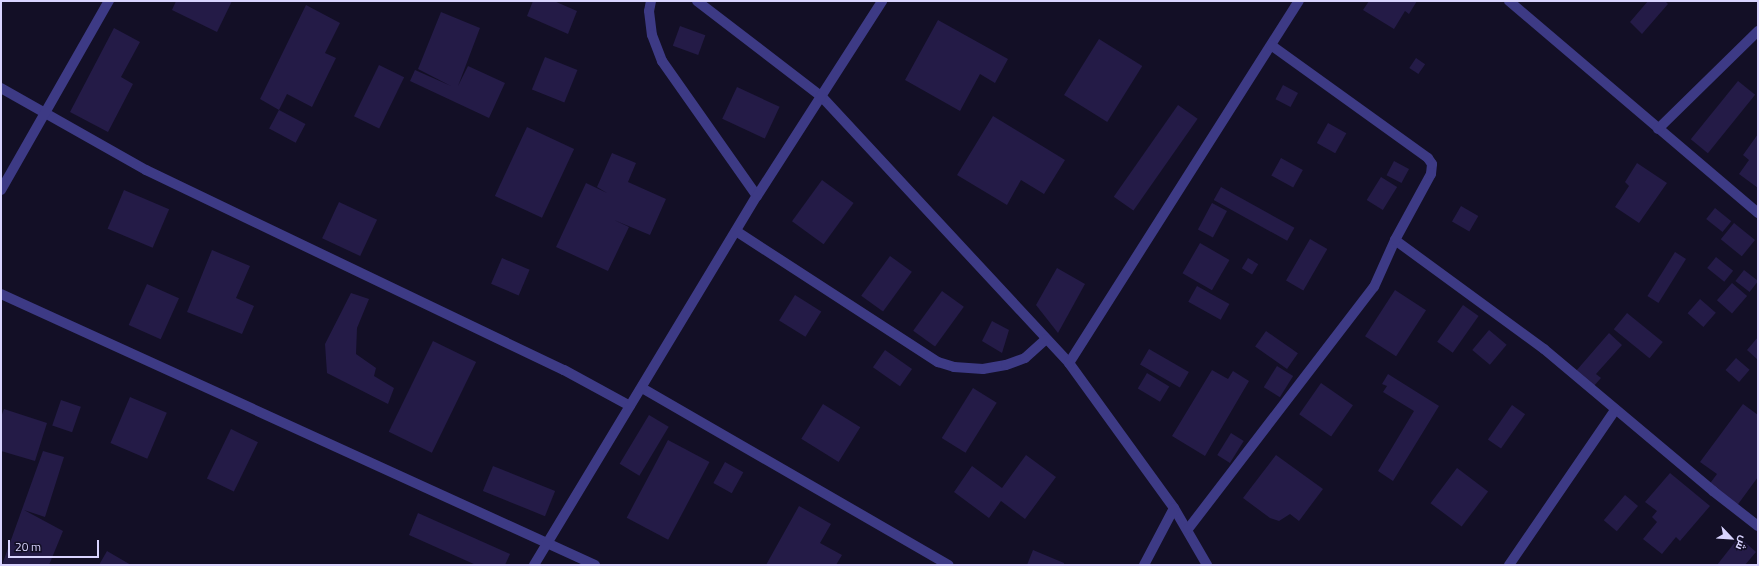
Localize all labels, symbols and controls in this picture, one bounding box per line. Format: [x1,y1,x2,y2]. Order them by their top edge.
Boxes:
north arrow [1711,518,1751,558]
scale bar [10,532,101,558]
text: ش [1732,533,1752,553]
text: 20 m [15,537,41,556]

